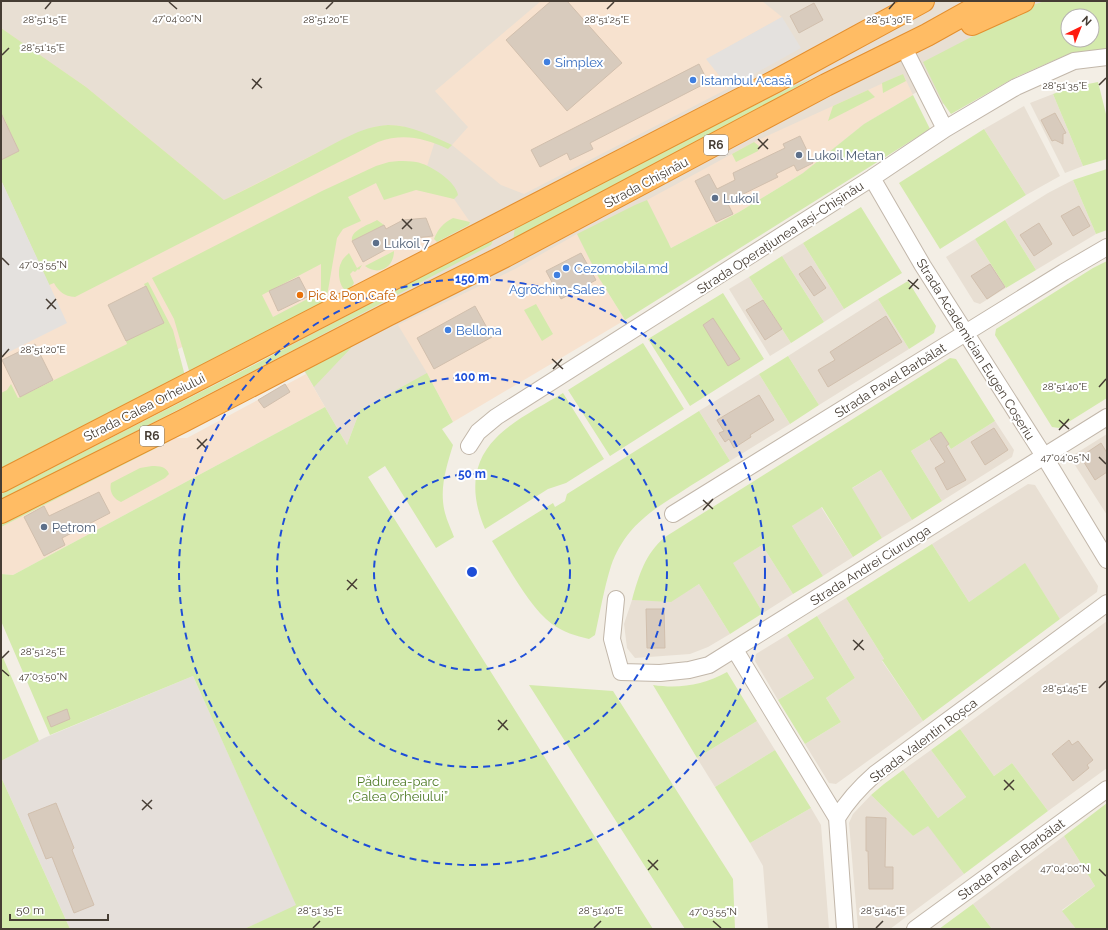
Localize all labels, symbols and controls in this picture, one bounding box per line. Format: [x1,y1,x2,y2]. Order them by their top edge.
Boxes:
north arrow [1060,8,1100,48]
text: 47°04'00"N [152,13,202,24]
text: N [1079,13,1094,29]
text: 28°51'15"E [23,14,67,25]
text: 28°51'20"E [303,14,349,25]
text: 28°51'25"E [585,14,629,25]
text: 28°51'30"E [866,14,912,25]
text: 28°51'15"E [21,42,65,53]
place label: Simplex [555,55,604,70]
marker: Simplex [542,57,552,67]
place label: Istambul Acasă [701,73,792,88]
marker: Istambul Acasă [688,75,698,85]
text: 28°51'35"E [1043,80,1087,91]
road number: R6 [704,135,728,155]
place label: Lukoil Metan [807,148,884,163]
marker: Lukoil Metan [794,150,804,160]
street label: Strada Chișinău [602,154,691,211]
street label: Strada Operațiunea Iași-Chișinău [694,178,866,297]
place label: Lukoil [723,191,759,206]
marker: Lukoil [710,193,720,203]
place label: Lukoil 7 [384,236,430,251]
marker: Lukoil 7 [371,238,381,248]
street label: Strada Academician Eugen Coșeriu [913,256,1038,443]
text: 47°03'55"N [19,259,67,270]
place label: Cezomobila.md [574,261,668,276]
marker: Cezomobila.md [561,263,571,273]
marker: Agrochim-Sales [552,270,562,280]
text: 150 m [455,272,489,286]
place label: Agrochim-Sales [509,282,605,297]
place label: Pic & Pon Café [308,288,396,303]
marker: Pic & Pon Café [295,290,305,300]
place label: Bellona [456,323,502,338]
marker: Bellona [443,325,453,335]
street label: Strada Pavel Barbălat [832,340,949,421]
text: 28°51'20"E [20,344,66,355]
street label: Strada Calea Orheiului [81,370,207,445]
text: 100 m [455,370,489,384]
text: 28°51'40"E [1043,381,1087,392]
road number: R6 [140,426,164,446]
text: 47°04'05"N [1041,452,1089,463]
text: 50 m [458,467,486,481]
place label: Petrom [52,520,96,535]
marker: Petrom [39,522,49,532]
street label: Strada Andrei Ciurunga [807,522,933,609]
centre of rings [465,565,479,579]
text: 28°51'25"E [21,646,65,657]
text: 47°03'50"N [19,671,67,682]
text: 28°51'45"E [1043,683,1087,694]
street label: Strada Valentin Roșca [867,695,980,786]
park label: Pădurea-parc „Calea Orheiului” [348,774,448,804]
street label: Strada Pavel Barbălat [955,815,1068,903]
text: 47°04'00"N [1040,863,1090,874]
scale bar [10,896,108,922]
text: 50 m [16,903,44,917]
text: 28°51'35"E [298,905,342,916]
text: 28°51'40"E [579,905,623,916]
text: 28°51'45"E [861,905,905,916]
text: 47°03'55"N [689,906,737,917]

